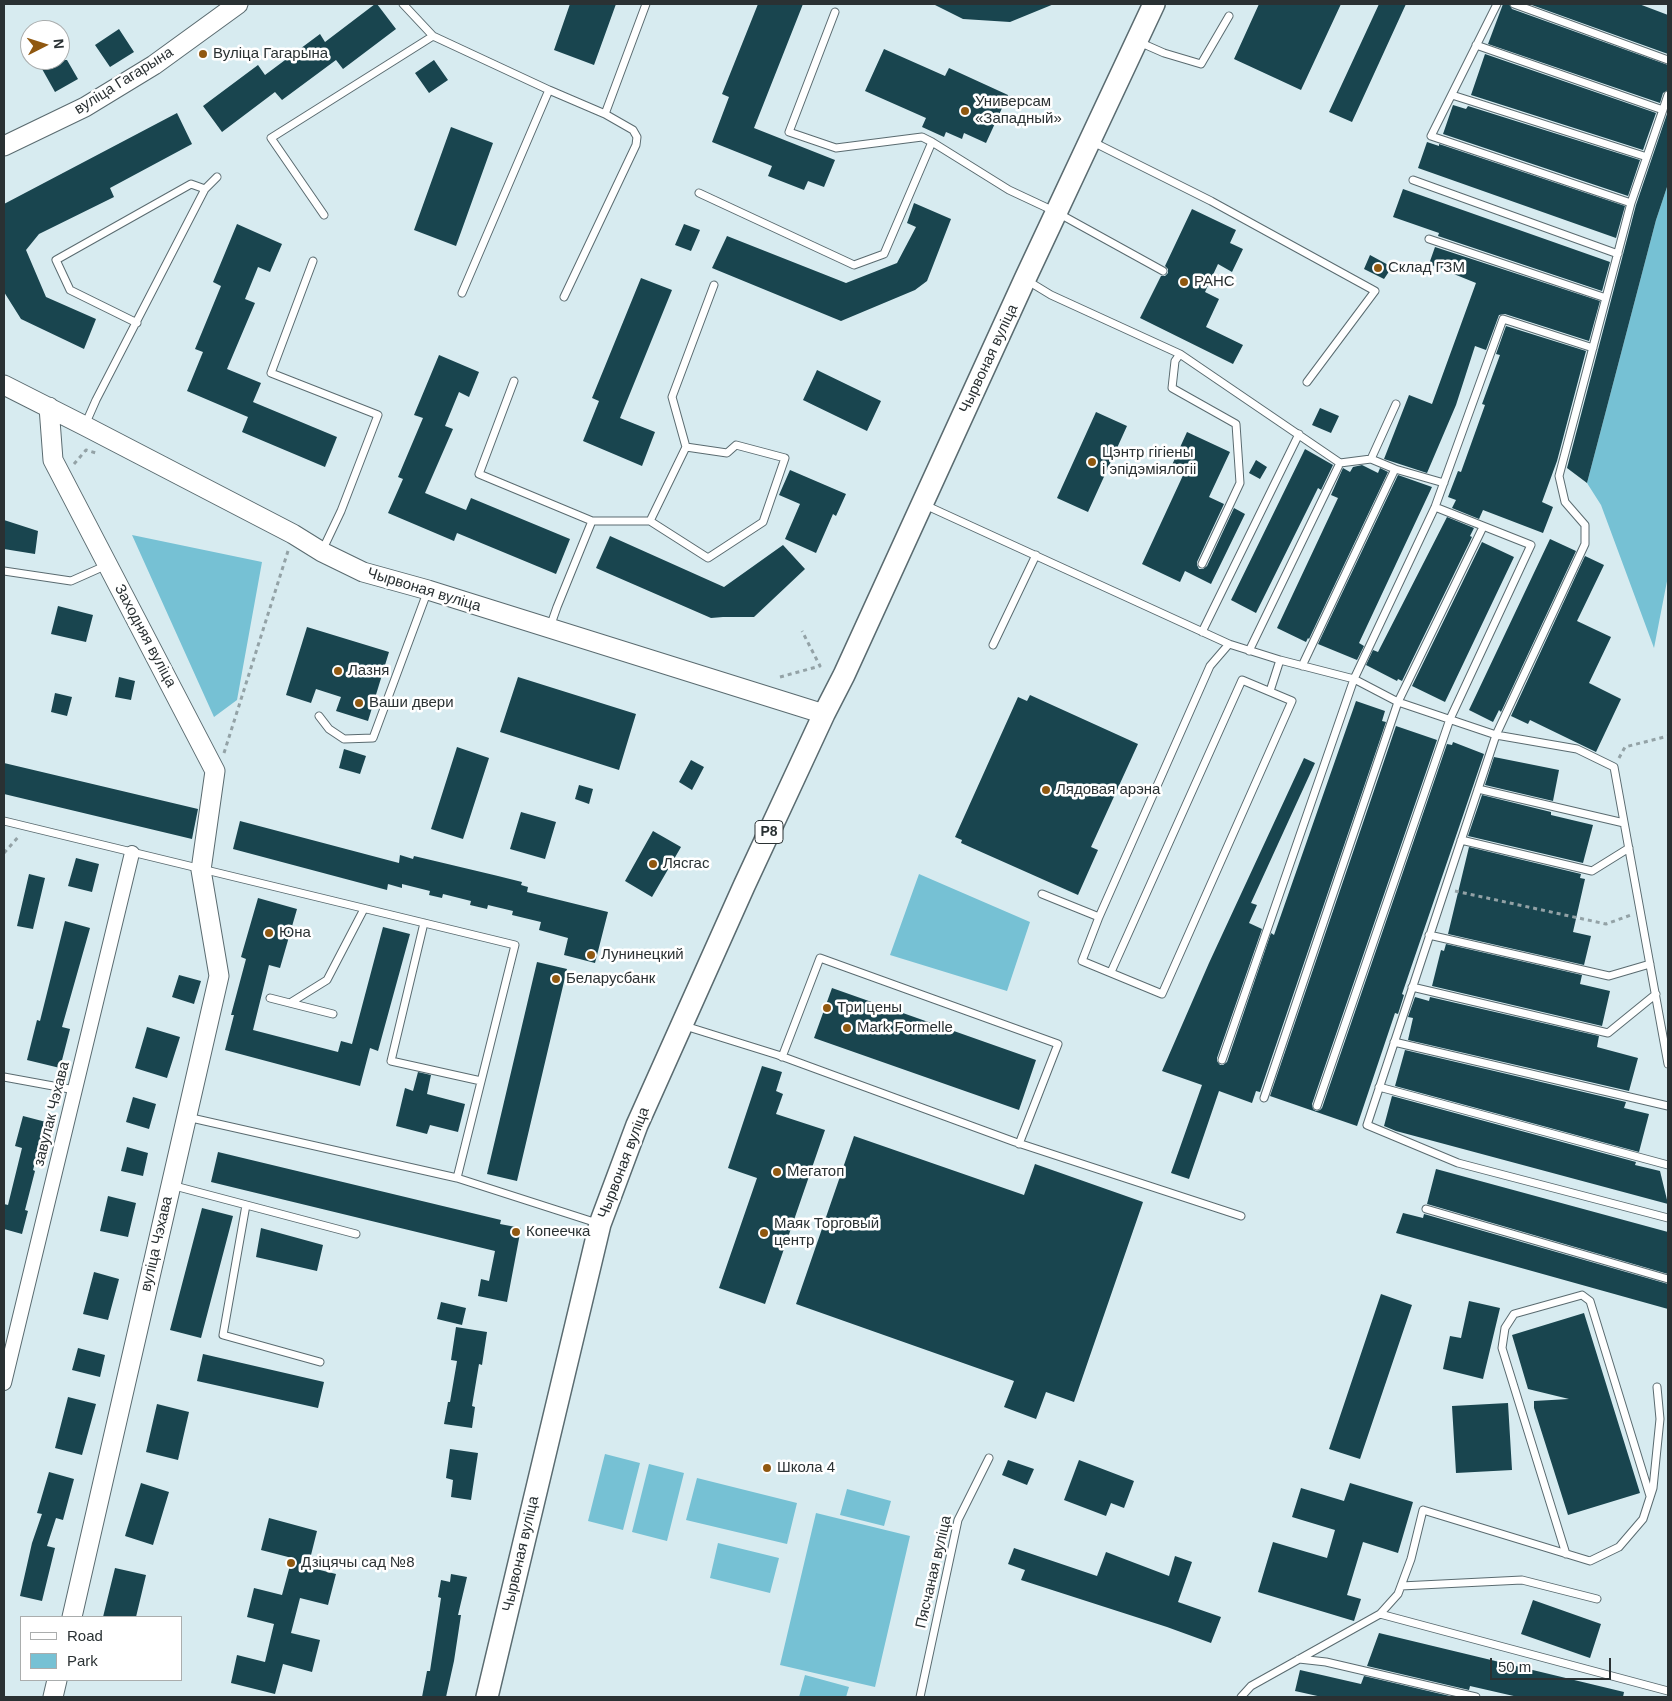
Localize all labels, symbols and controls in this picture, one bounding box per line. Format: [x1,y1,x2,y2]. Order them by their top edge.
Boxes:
north arrow [20,20,70,70]
text: N [51,38,67,50]
street label: вуліца Гагарына [71,43,177,119]
place label: Вуліца Гагарына [213,45,328,63]
marker: Вуліца Гагарына [197,48,209,60]
place label: Универсам «Западный» [975,93,1062,128]
marker: Универсам «Западный» [959,105,971,117]
place label: Склад ГЗМ [1388,259,1465,277]
marker: Склад ГЗМ [1372,262,1384,274]
place label: РАНС [1194,273,1235,291]
marker: РАНС [1178,276,1190,288]
street label: Чырвоная вуліца [956,302,1022,416]
place label: Цэнтр гігіены і эпідэміялогіі [1102,444,1196,479]
marker: Цэнтр гігіены і эпідэміялогіі [1086,456,1098,468]
street label: Чырвоная вуліца [365,564,483,616]
street label: Заходняя вуліца [110,581,180,691]
place label: Лазня [348,662,389,680]
marker: Лазня [332,665,344,677]
place label: Ваши двери [369,694,454,712]
marker: Ваши двери [353,697,365,709]
place label: Лядовая арэна [1056,781,1160,799]
marker: Лядовая арэна [1040,784,1052,796]
road number: Р8 [755,820,783,844]
place label: Лясгас [663,855,709,873]
marker: Лясгас [647,858,659,870]
place label: Юна [279,924,311,942]
marker: Юна [263,927,275,939]
place label: Лунинецкий [601,946,684,964]
marker: Лунинецкий [585,949,597,961]
place label: Беларусбанк [566,970,655,988]
marker: Беларусбанк [550,973,562,985]
place label: Три цены [837,999,902,1017]
marker: Три цены [821,1002,833,1014]
place label: Mark Formelle [857,1019,953,1037]
marker: Mark Formelle [841,1022,853,1034]
street label: завулак Чэхава [30,1060,74,1168]
street label: Чырвоная вуліца [594,1105,654,1221]
place label: Мегатоп [787,1163,844,1181]
marker: Мегатоп [771,1166,783,1178]
street label: вуліца Чэхава [137,1195,177,1293]
place label: Маяк Торговый центр [774,1215,879,1250]
place label: Копеечка [526,1223,590,1241]
marker: Копеечка [510,1226,522,1238]
marker: Маяк Торговый центр [758,1227,770,1239]
place label: Школа 4 [777,1459,835,1477]
marker: Школа 4 [761,1462,773,1474]
street label: Чырвоная вуліца [499,1494,543,1614]
street label: Пясчаная вуліца [912,1514,956,1630]
place label: Дзіцячы сад №8 [301,1554,415,1572]
marker: Дзіцячы сад №8 [285,1557,297,1569]
legend [20,1616,182,1681]
text: Road [67,1627,103,1644]
scale bar [1492,1648,1613,1680]
text: Park [67,1652,98,1669]
text: 50 m [1498,1658,1531,1675]

